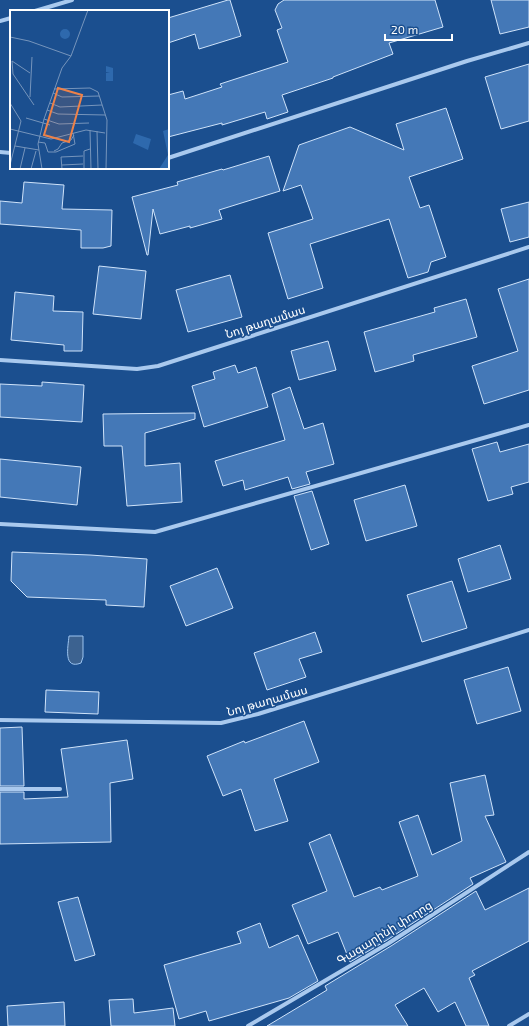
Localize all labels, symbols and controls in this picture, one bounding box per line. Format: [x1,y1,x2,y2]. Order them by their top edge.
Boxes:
inset map [10,10,169,169]
scale bar [385,16,452,42]
text: 20 m [391,22,418,36]
street label: Նոյ թաղամաս [223,301,307,341]
street label: Նոյ թաղամաս [225,682,309,719]
street label: Գագարինի փողոց [334,897,435,968]

